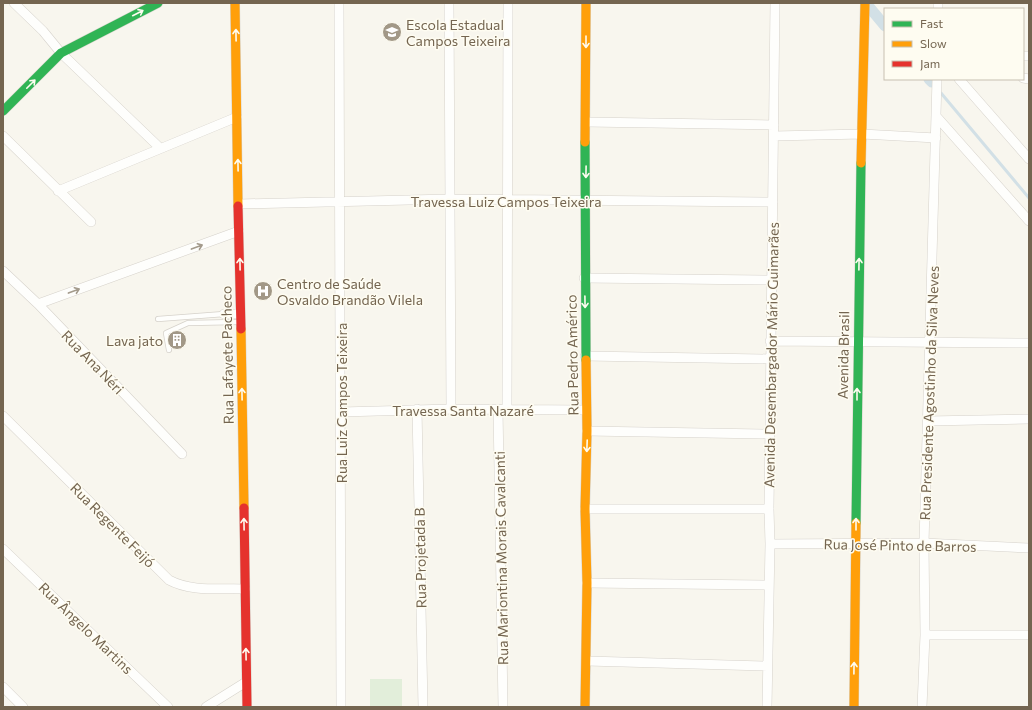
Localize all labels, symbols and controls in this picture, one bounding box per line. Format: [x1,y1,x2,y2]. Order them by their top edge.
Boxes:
legend [884,8,1024,80]
one-way arrow [132,9,144,17]
place label: Escola Estadual Campos Teixeira [406,16,510,49]
text: Fast [920,16,943,30]
school or university icon: Escola Estadual Campos Teixeira [381,21,403,43]
one-way arrow [232,29,240,42]
one-way arrow [582,35,590,48]
text: Slow [920,36,947,50]
text: Jam [920,56,940,71]
one-way arrow [26,79,35,89]
one-way arrow [234,159,242,172]
one-way arrow [582,165,590,178]
street label: Travessa Luiz Campos Teixeira [411,193,601,210]
street label: Avenida Desembargador Mário Guimarães [760,222,782,488]
one-way arrow [190,242,202,250]
one-way arrow [236,258,244,271]
one-way arrow [855,258,863,271]
street label: Rua Presidente Agostinho da Silva Neves [916,266,942,520]
place label: Centro de Saúde Osvaldo Brandão Vilela [277,275,423,308]
hospital icon: Centro de Saúde Osvaldo Brandão Vilela [252,280,274,302]
street label: Rua Lafayete Pacheco [217,285,237,425]
one-way arrow [68,286,80,294]
street label: Rua Pedro Américo [562,294,582,416]
one-way arrow [581,295,589,308]
street label: Avenida Brasil [834,311,852,399]
street label: Rua Luiz Campos Teixeira [333,323,350,483]
street label: Rua Ana Néri [58,327,128,397]
building icon: Lava jato [166,329,188,351]
place label: Lava jato [106,332,163,349]
one-way arrow [238,388,246,401]
one-way arrow [853,388,861,401]
street label: Travessa Santa Nazaré [392,402,534,419]
one-way arrow [583,439,591,452]
street label: Rua Mariontina Morais Cavalcanti [491,451,511,665]
street label: Rua Regente Feijó [67,479,159,571]
street label: Rua Projetada B [411,508,429,608]
one-way arrow [240,518,248,531]
one-way arrow [852,518,860,531]
street label: Rua José Pinto de Barros [823,535,977,555]
street label: Rua Ângelo Martins [35,579,137,677]
one-way arrow [242,648,250,661]
one-way arrow [850,662,858,675]

